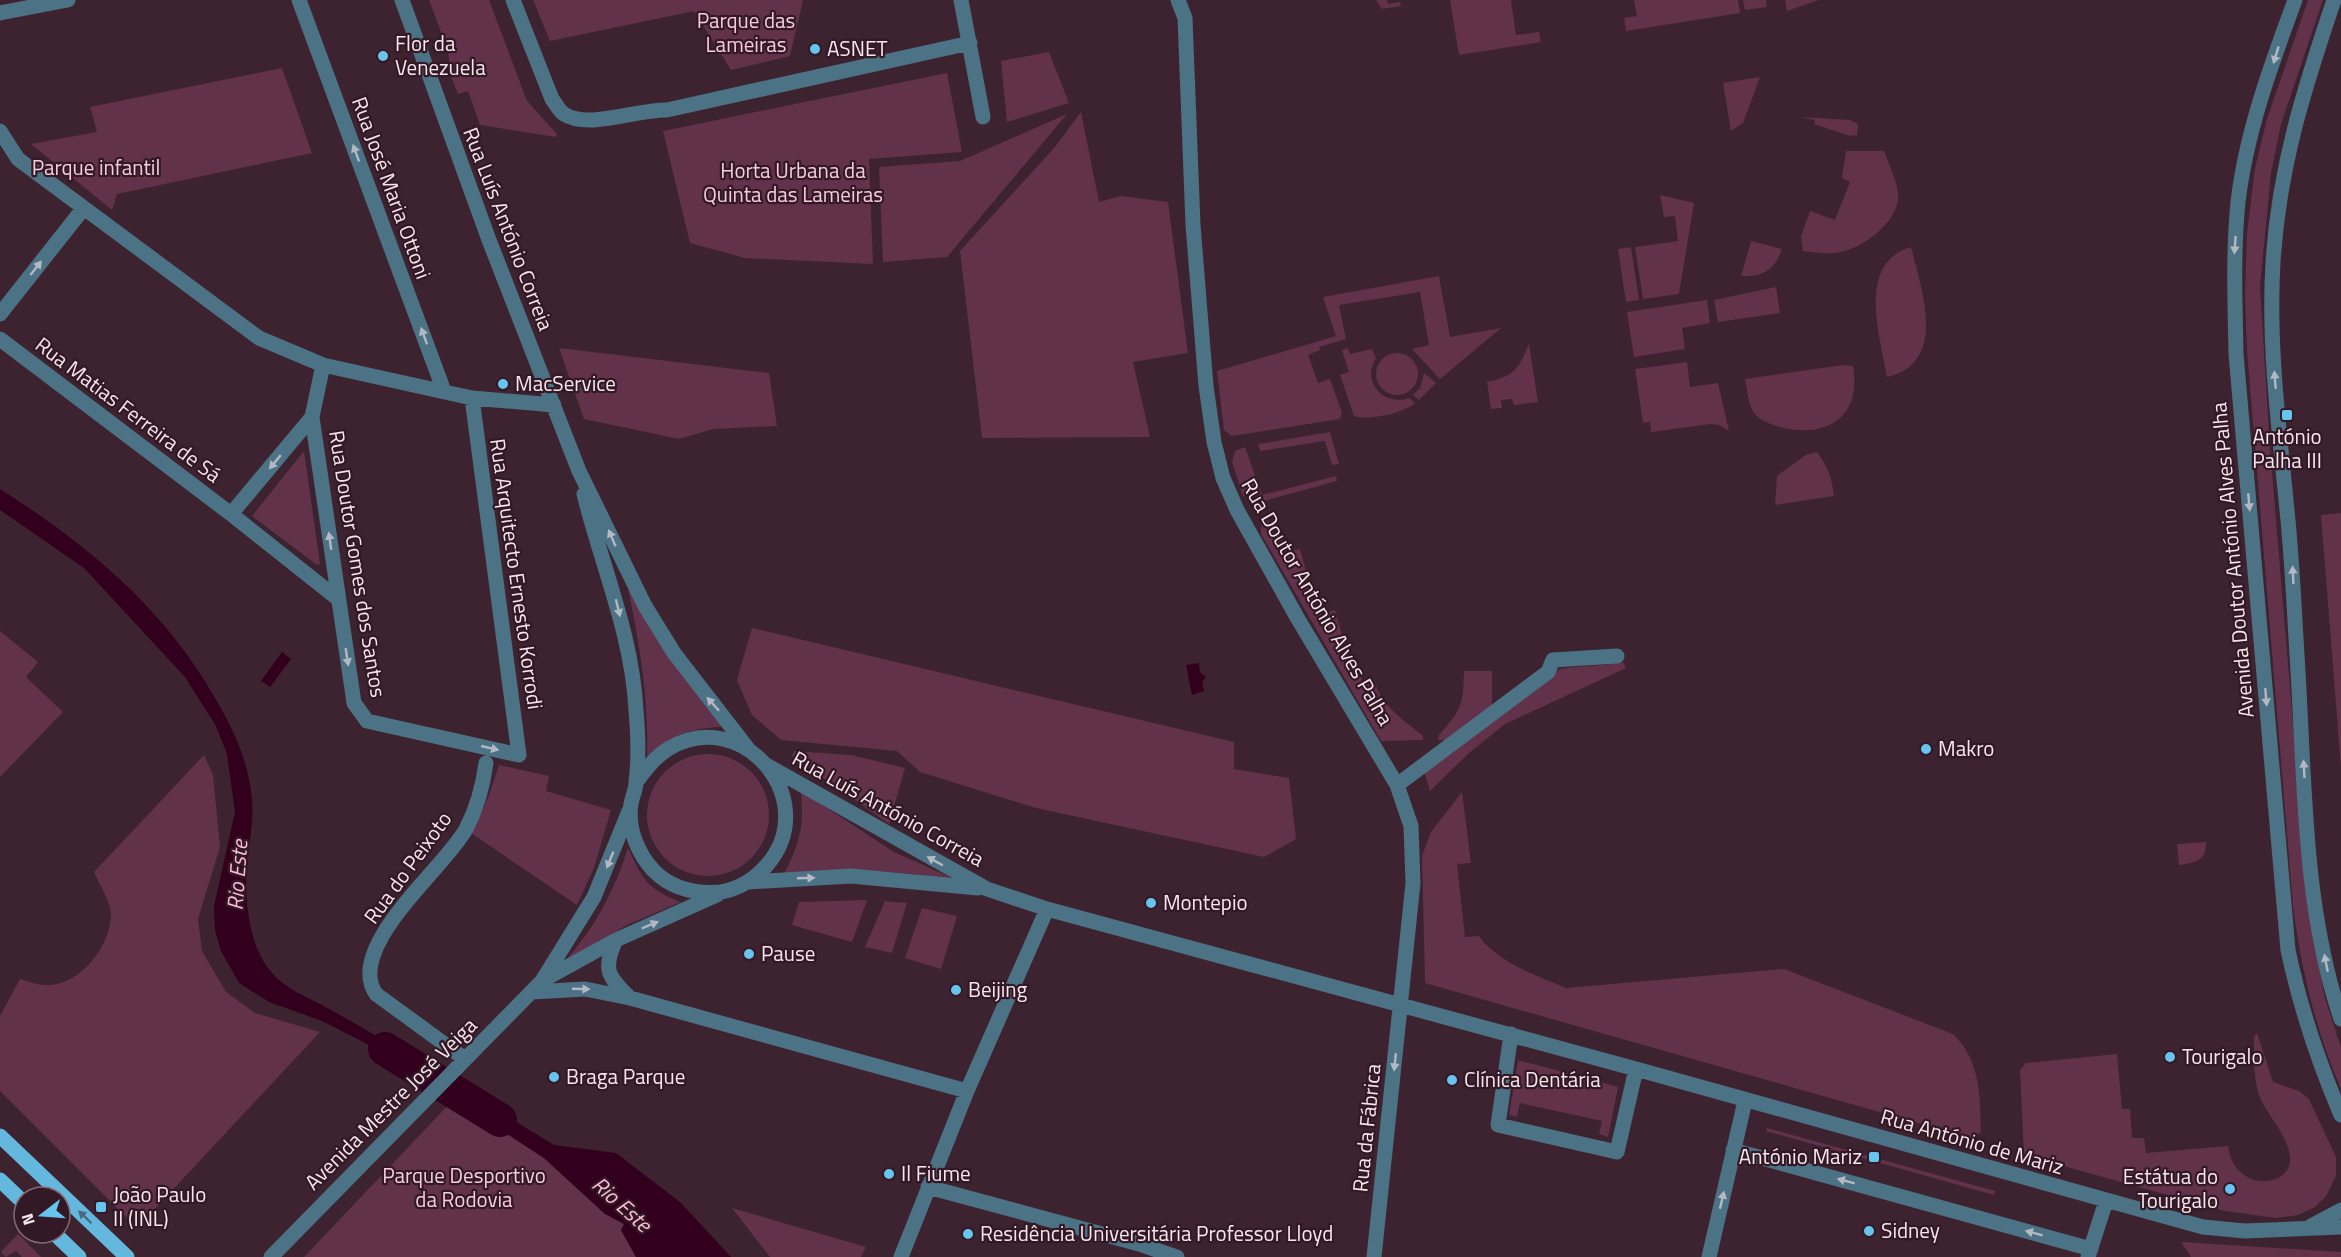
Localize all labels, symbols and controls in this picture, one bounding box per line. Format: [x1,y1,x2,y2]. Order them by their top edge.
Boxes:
park label: Parque das Lameiras [697,4,795,60]
place label: Flor da Venezuela [395,27,486,83]
place label: ASNET [827,32,888,64]
marker: ASNET [808,42,822,56]
one-way arrow [2270,46,2280,64]
marker: Flor da Venezuela [376,49,390,63]
street label: Rua José Maria Ottoni [344,92,440,283]
street label: Rua Luís António Correia [455,122,563,335]
one-way arrow [351,144,360,162]
park label: Parque infantil [32,151,160,183]
park label: Horta Urbana da Quinta das Lameiras [703,154,883,210]
one-way arrow [2231,236,2240,255]
one-way arrow [30,261,42,276]
one-way arrow [418,327,428,345]
street label: Rua Matias Ferreira de Sá [29,329,229,490]
place label: MacService [515,367,616,399]
one-way arrow [2270,371,2280,390]
marker: MacService [496,377,510,391]
street label: Avenida Doutor António Alves Palha [2202,401,2262,719]
marker: António Palha III [2280,408,2294,422]
place label: António Palha III [2252,420,2322,476]
street label: Rua Doutor Gomes dos Santos [321,428,395,700]
street label: Rua Arquitecto Ernesto Korrodi [482,436,552,711]
one-way arrow [268,454,281,470]
street label: Rua Doutor António Alves Palha [1234,472,1402,732]
one-way arrow [2244,493,2254,512]
one-way arrow [607,530,616,547]
one-way arrow [325,531,334,550]
one-way arrow [2288,565,2297,584]
one-way arrow [614,599,623,617]
one-way arrow [342,647,351,666]
one-way arrow [2261,687,2271,706]
one-way arrow [707,697,721,711]
place label: Makro [1938,732,1994,764]
street label: Rua Luís António Correia [787,742,991,875]
marker: Makro [1919,742,1933,756]
one-way arrow [481,744,499,754]
one-way arrow [2300,760,2309,779]
street label: Rua do Peixoto [355,805,459,930]
water label: Rio Este [218,837,257,911]
one-way arrow [605,852,615,870]
one-way arrow [927,856,944,866]
one-way arrow [797,874,816,883]
place label: Montepio [1163,886,1248,918]
marker: Montepio [1144,896,1158,910]
one-way arrow [641,920,659,930]
place label: Pause [761,937,815,969]
marker: Pause [742,947,756,961]
one-way arrow [2321,953,2330,972]
place label: Beijing [968,973,1028,1005]
marker: Beijing [949,983,963,997]
one-way arrow [572,985,591,994]
street label: Avenida Mestre José Veiga [297,1009,484,1197]
place label: Tourigalo [2182,1040,2263,1072]
marker: Tourigalo [2163,1050,2177,1064]
one-way arrow [1390,1053,1400,1072]
place label: Braga Parque [566,1060,685,1092]
street label: Rua da Fábrica [1343,1062,1389,1194]
place label: Clínica Dentária [1464,1063,1601,1095]
marker: Braga Parque [547,1070,561,1084]
marker: Clínica Dentária [1445,1073,1459,1087]
street label: Rua António de Mariz [1877,1100,2067,1182]
place label: António Mariz [1739,1140,1862,1172]
marker: António Mariz [1867,1150,1881,1164]
place label: Il Fiume [901,1157,971,1189]
park label: Parque Desportivo da Rodovia [382,1159,546,1215]
place label: Estátua do Tourigalo [2123,1160,2218,1216]
marker: Il Fiume [882,1167,896,1181]
water label: Rio Este [584,1168,661,1241]
one-way arrow [1837,1176,1855,1185]
place label: João Paulo II (INL) [113,1178,206,1234]
marker: Estátua do Tourigalo [2223,1182,2237,1196]
north arrow [12,1185,72,1245]
one-way arrow [1718,1190,1727,1209]
marker: João Paulo II (INL) [94,1200,108,1214]
one-way arrow [78,1210,92,1224]
text: N [15,1211,41,1228]
place label: Sidney [1881,1214,1940,1246]
place label: Residência Universitária Professor Lloyd [980,1217,1333,1249]
marker: Sidney [1862,1224,1876,1238]
marker: Residência Universitária Professor Lloyd [961,1227,975,1241]
one-way arrow [2025,1228,2043,1237]

